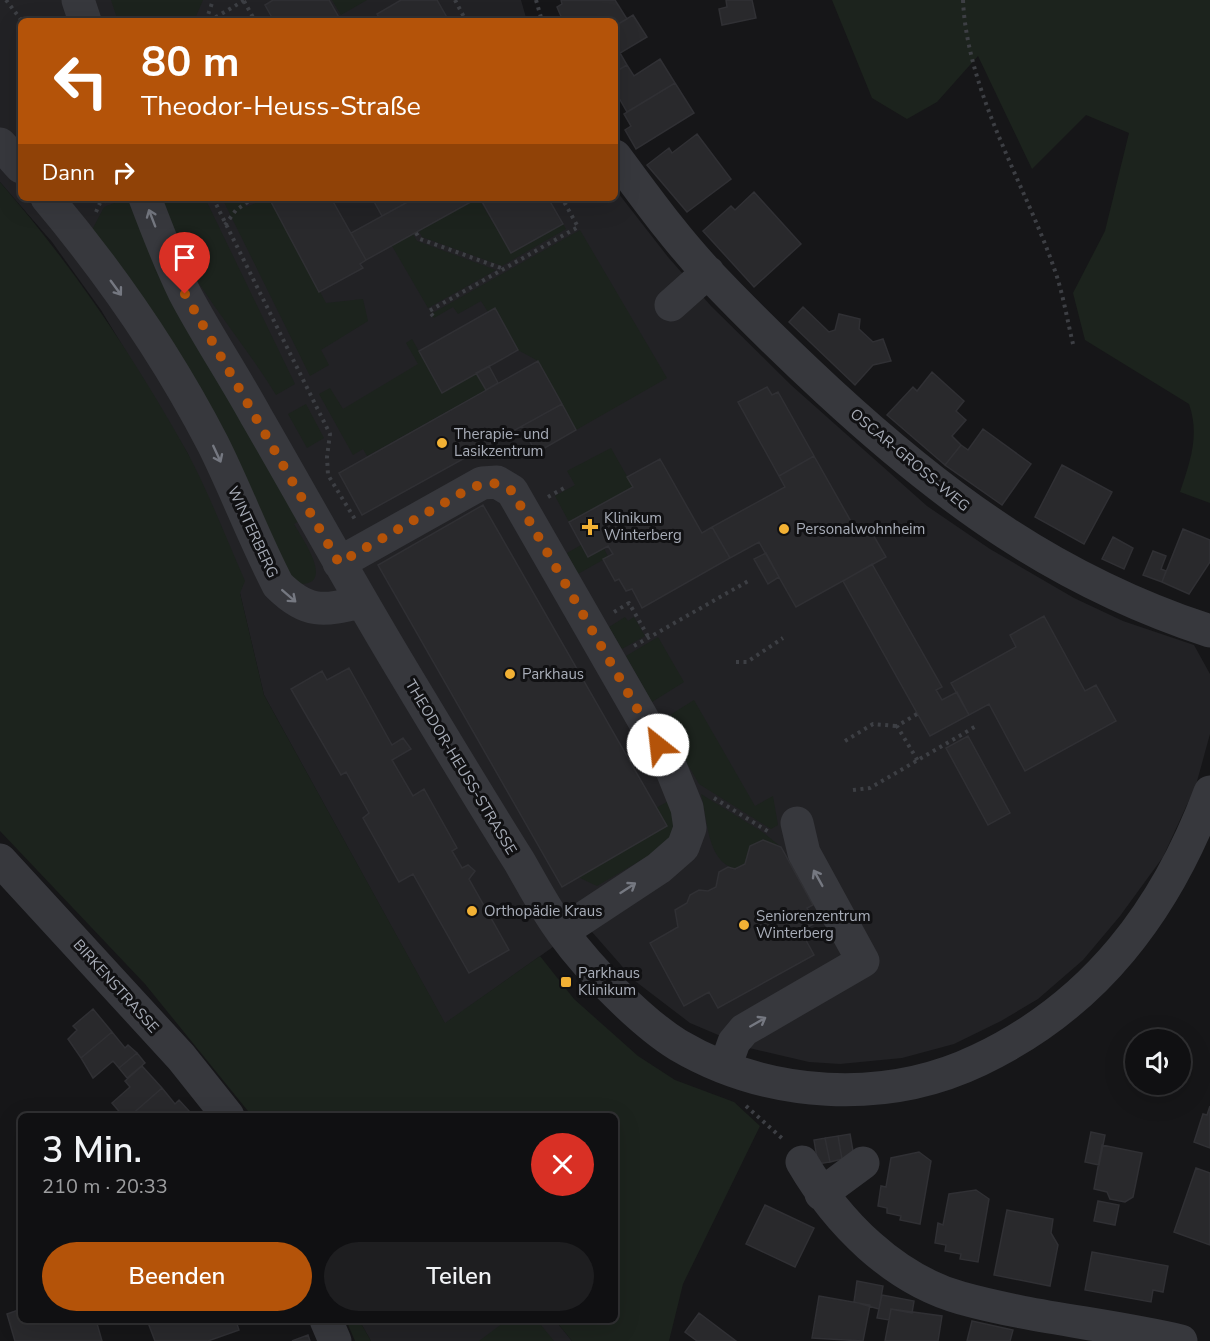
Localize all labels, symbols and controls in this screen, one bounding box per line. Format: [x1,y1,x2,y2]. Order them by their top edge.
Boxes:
text: 80 m [141,34,240,91]
icon: left [42,42,120,120]
text: Theodor-Heuss-Straße [141,88,421,125]
icon: right [107,156,140,189]
text: Dann [42,158,95,188]
one-way arrow [146,209,157,228]
pin [159,232,210,294]
icon: arrive [168,241,201,274]
one-way arrow [110,279,123,295]
street label: OSCAR-GROSS-WEG [846,404,974,516]
place label: Therapie- und Lasikzentrum [454,424,549,461]
marker: Therapie- und Lasikzentrum [435,436,449,450]
one-way arrow [212,445,224,463]
street label: WINTERBERG [223,483,283,581]
place label: Klinikum Winterberg [604,508,682,545]
marker: Klinikum Winterberg [581,518,599,536]
place label: Personalwohnheim [796,519,925,539]
marker: Personalwohnheim [777,522,791,536]
one-way arrow [281,589,297,602]
place label: Parkhaus [522,664,584,684]
marker: Parkhaus [503,667,517,681]
street label: THEODOR-HEUSS-STRASSE [401,676,521,858]
position arrow [626,713,690,777]
one-way arrow [812,870,823,888]
one-way arrow [619,881,636,893]
place label: Orthopädie Kraus [484,901,602,921]
marker: Orthopädie Kraus [465,904,479,918]
place label: Seniorenzentrum Winterberg [756,906,871,943]
marker: Seniorenzentrum Winterberg [737,918,751,932]
street label: BIRKENSTRASSE [69,935,163,1037]
place label: Parkhaus Klinikum [578,963,640,1000]
marker: Parkhaus Klinikum [559,975,573,989]
one-way arrow [749,1016,766,1028]
map controls [1125,1029,1191,1095]
button: sound [1125,1029,1191,1095]
text: 3 Min. [42,1126,142,1175]
button: close [531,1133,594,1196]
text: 210 m · 20:33 [42,1173,168,1200]
button: Beenden [42,1242,312,1311]
button: Teilen [324,1242,594,1311]

